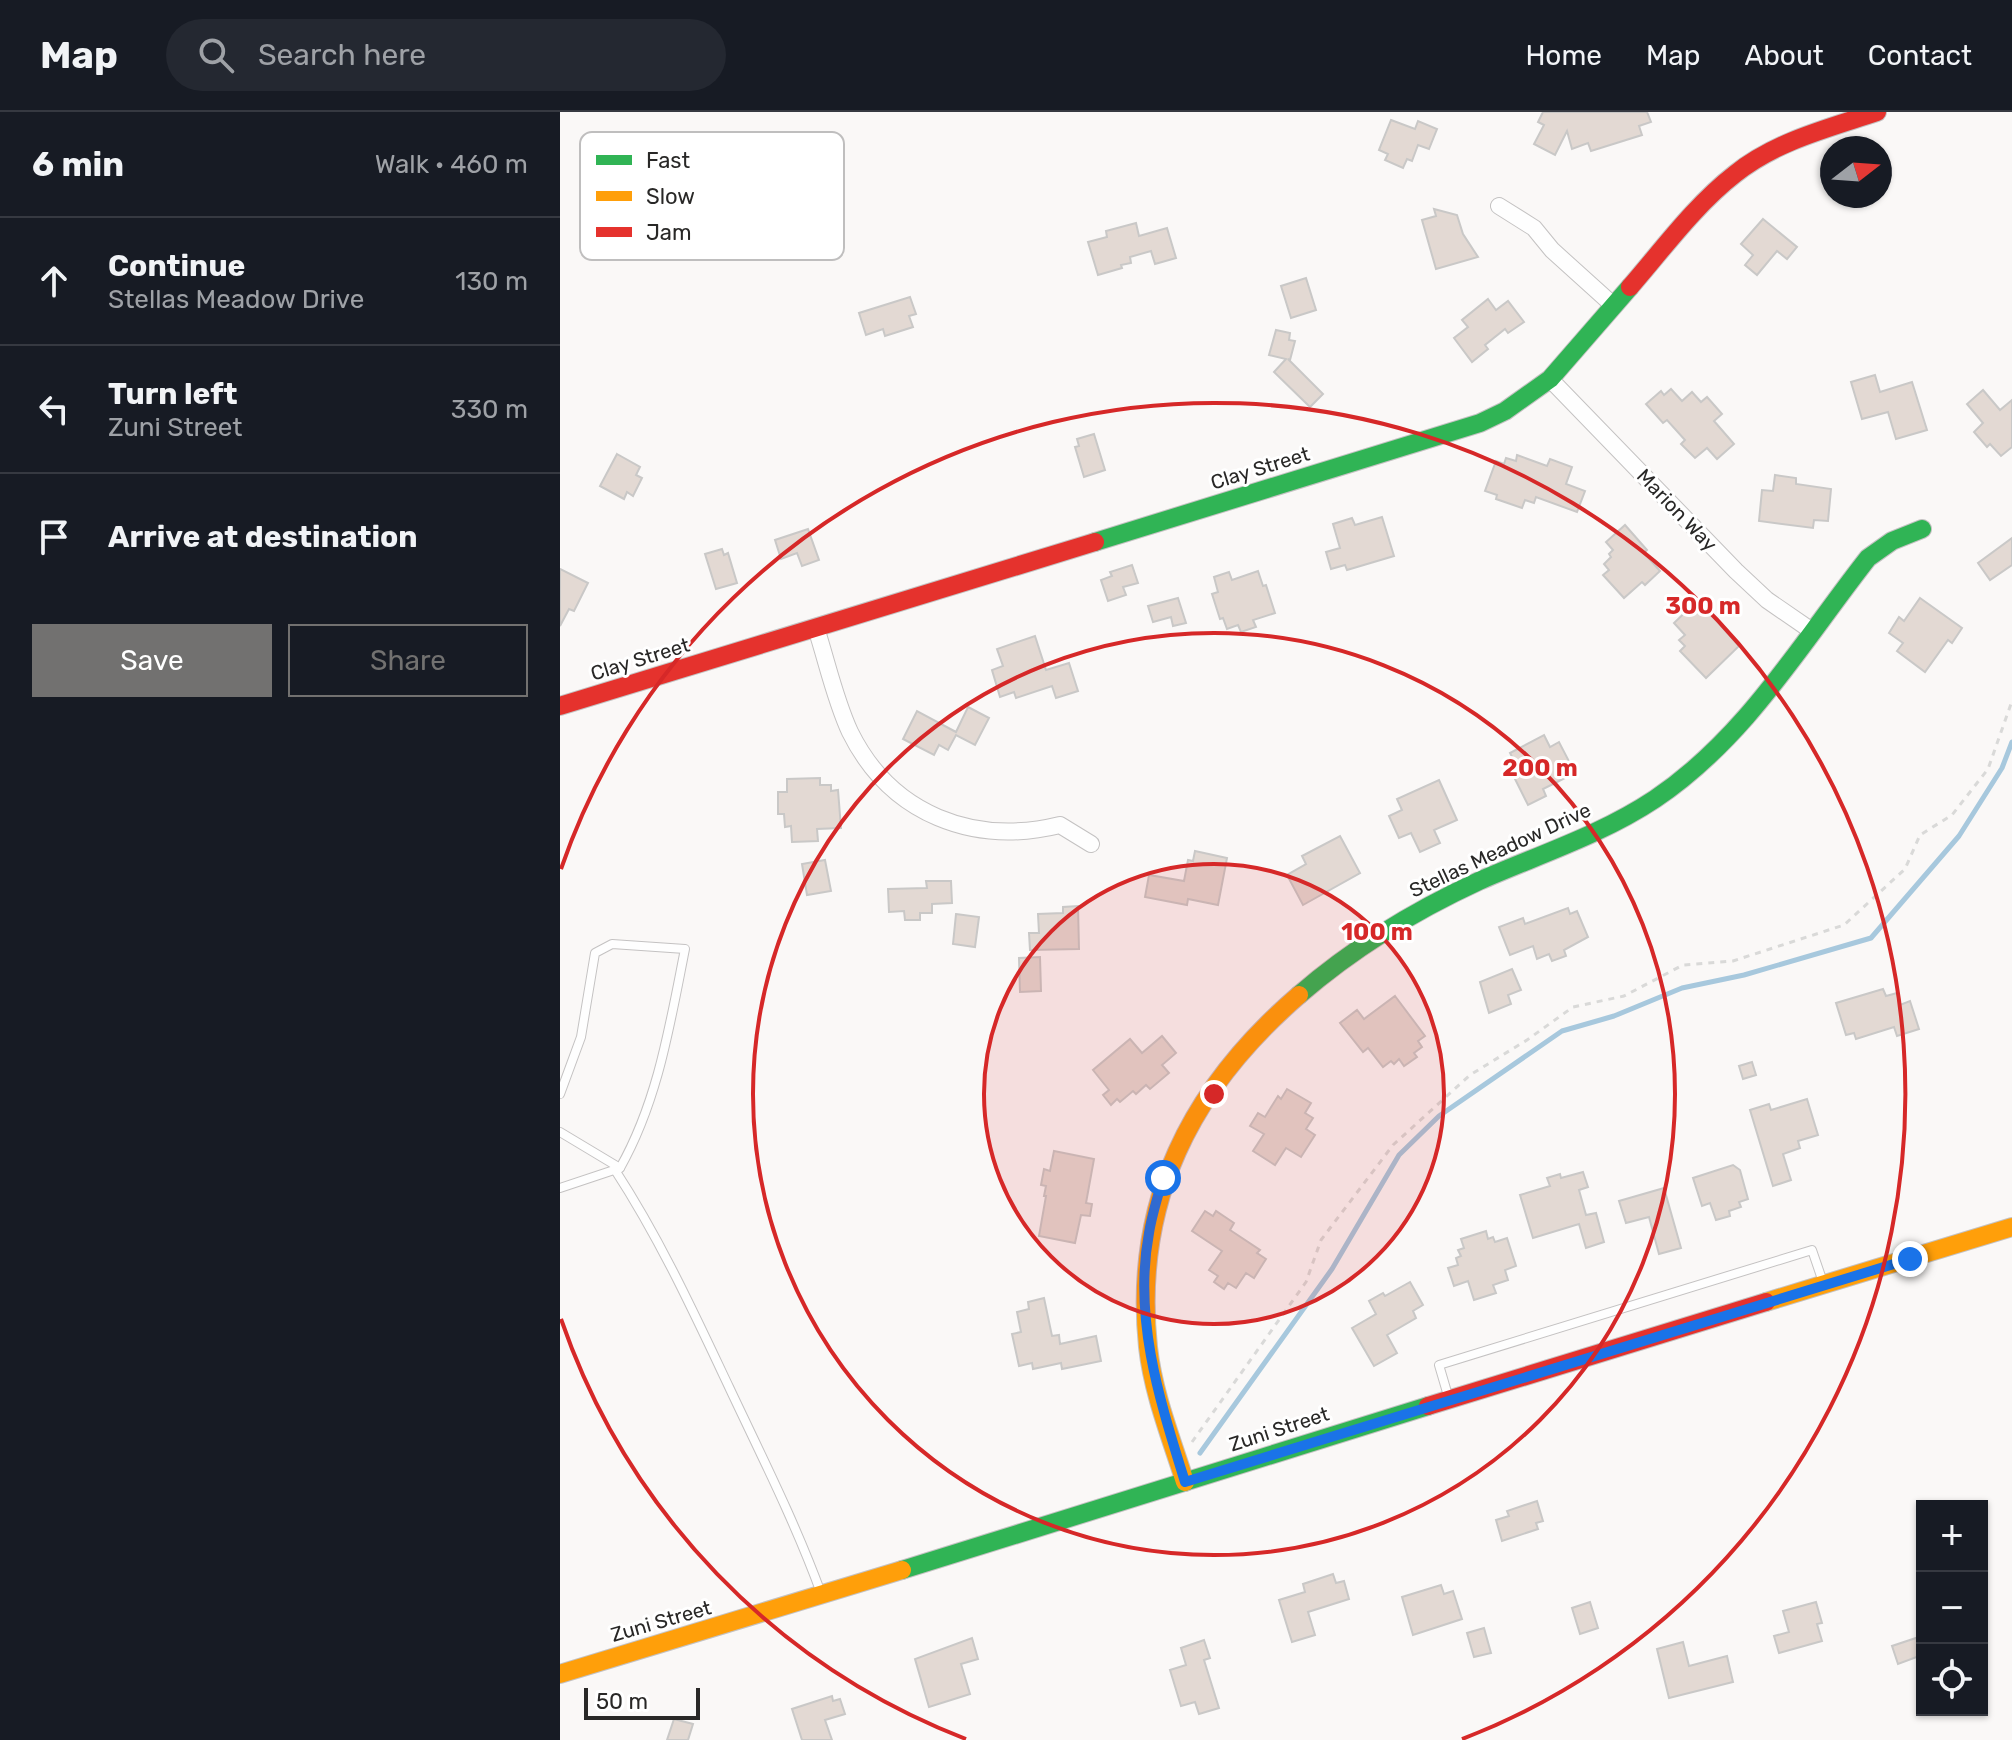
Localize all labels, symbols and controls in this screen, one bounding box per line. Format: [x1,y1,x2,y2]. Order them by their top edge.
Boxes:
search box [166,19,726,91]
text: Map [40,32,118,78]
icon: search [194,33,238,77]
text: Search here [258,37,426,73]
text: Home [1525,39,1602,72]
text: Map [1646,39,1700,72]
text: About [1744,39,1824,72]
text: Contact [1868,39,1972,72]
legend [580,132,844,260]
north arrow [1820,136,1892,208]
text: 6 min [32,144,124,185]
text: Fast [646,147,691,174]
text: Walk · 460 m [375,149,528,180]
text: Slow [646,183,695,210]
text: Jam [646,219,692,246]
text: Continue [108,248,245,284]
icon: ahead [32,259,76,303]
text: 130 m [455,266,528,297]
text: Stellas Meadow Drive [108,284,364,315]
text: Turn left [108,376,238,412]
icon: left [32,387,76,431]
text: 330 m [451,394,528,425]
text: Zuni Street [108,412,242,443]
street label: Clay Street [1208,442,1313,494]
street label: Marion Way [1632,464,1722,556]
icon: arrive [32,515,76,559]
text: Arrive at destination [108,519,418,555]
text: 300 m [1665,592,1741,620]
button: Save [32,624,272,697]
button: Share [288,624,528,697]
street label: Clay Street [588,633,693,685]
text: 200 m [1502,754,1578,782]
street label: Stellas Meadow Drive [1406,797,1594,903]
text: 100 m [1341,918,1413,946]
centre of rings [1200,1080,1228,1108]
route start [1145,1160,1181,1196]
route end [1892,1241,1928,1277]
street label: Zuni Street [1226,1402,1332,1456]
map controls [1916,1500,1988,1716]
button: + [1916,1500,1988,1572]
button: − [1916,1572,1988,1644]
street label: Zuni Street [608,1595,714,1647]
button: locate [1916,1644,1988,1716]
scale bar [584,1684,700,1720]
text: 50 m [596,1688,648,1715]

